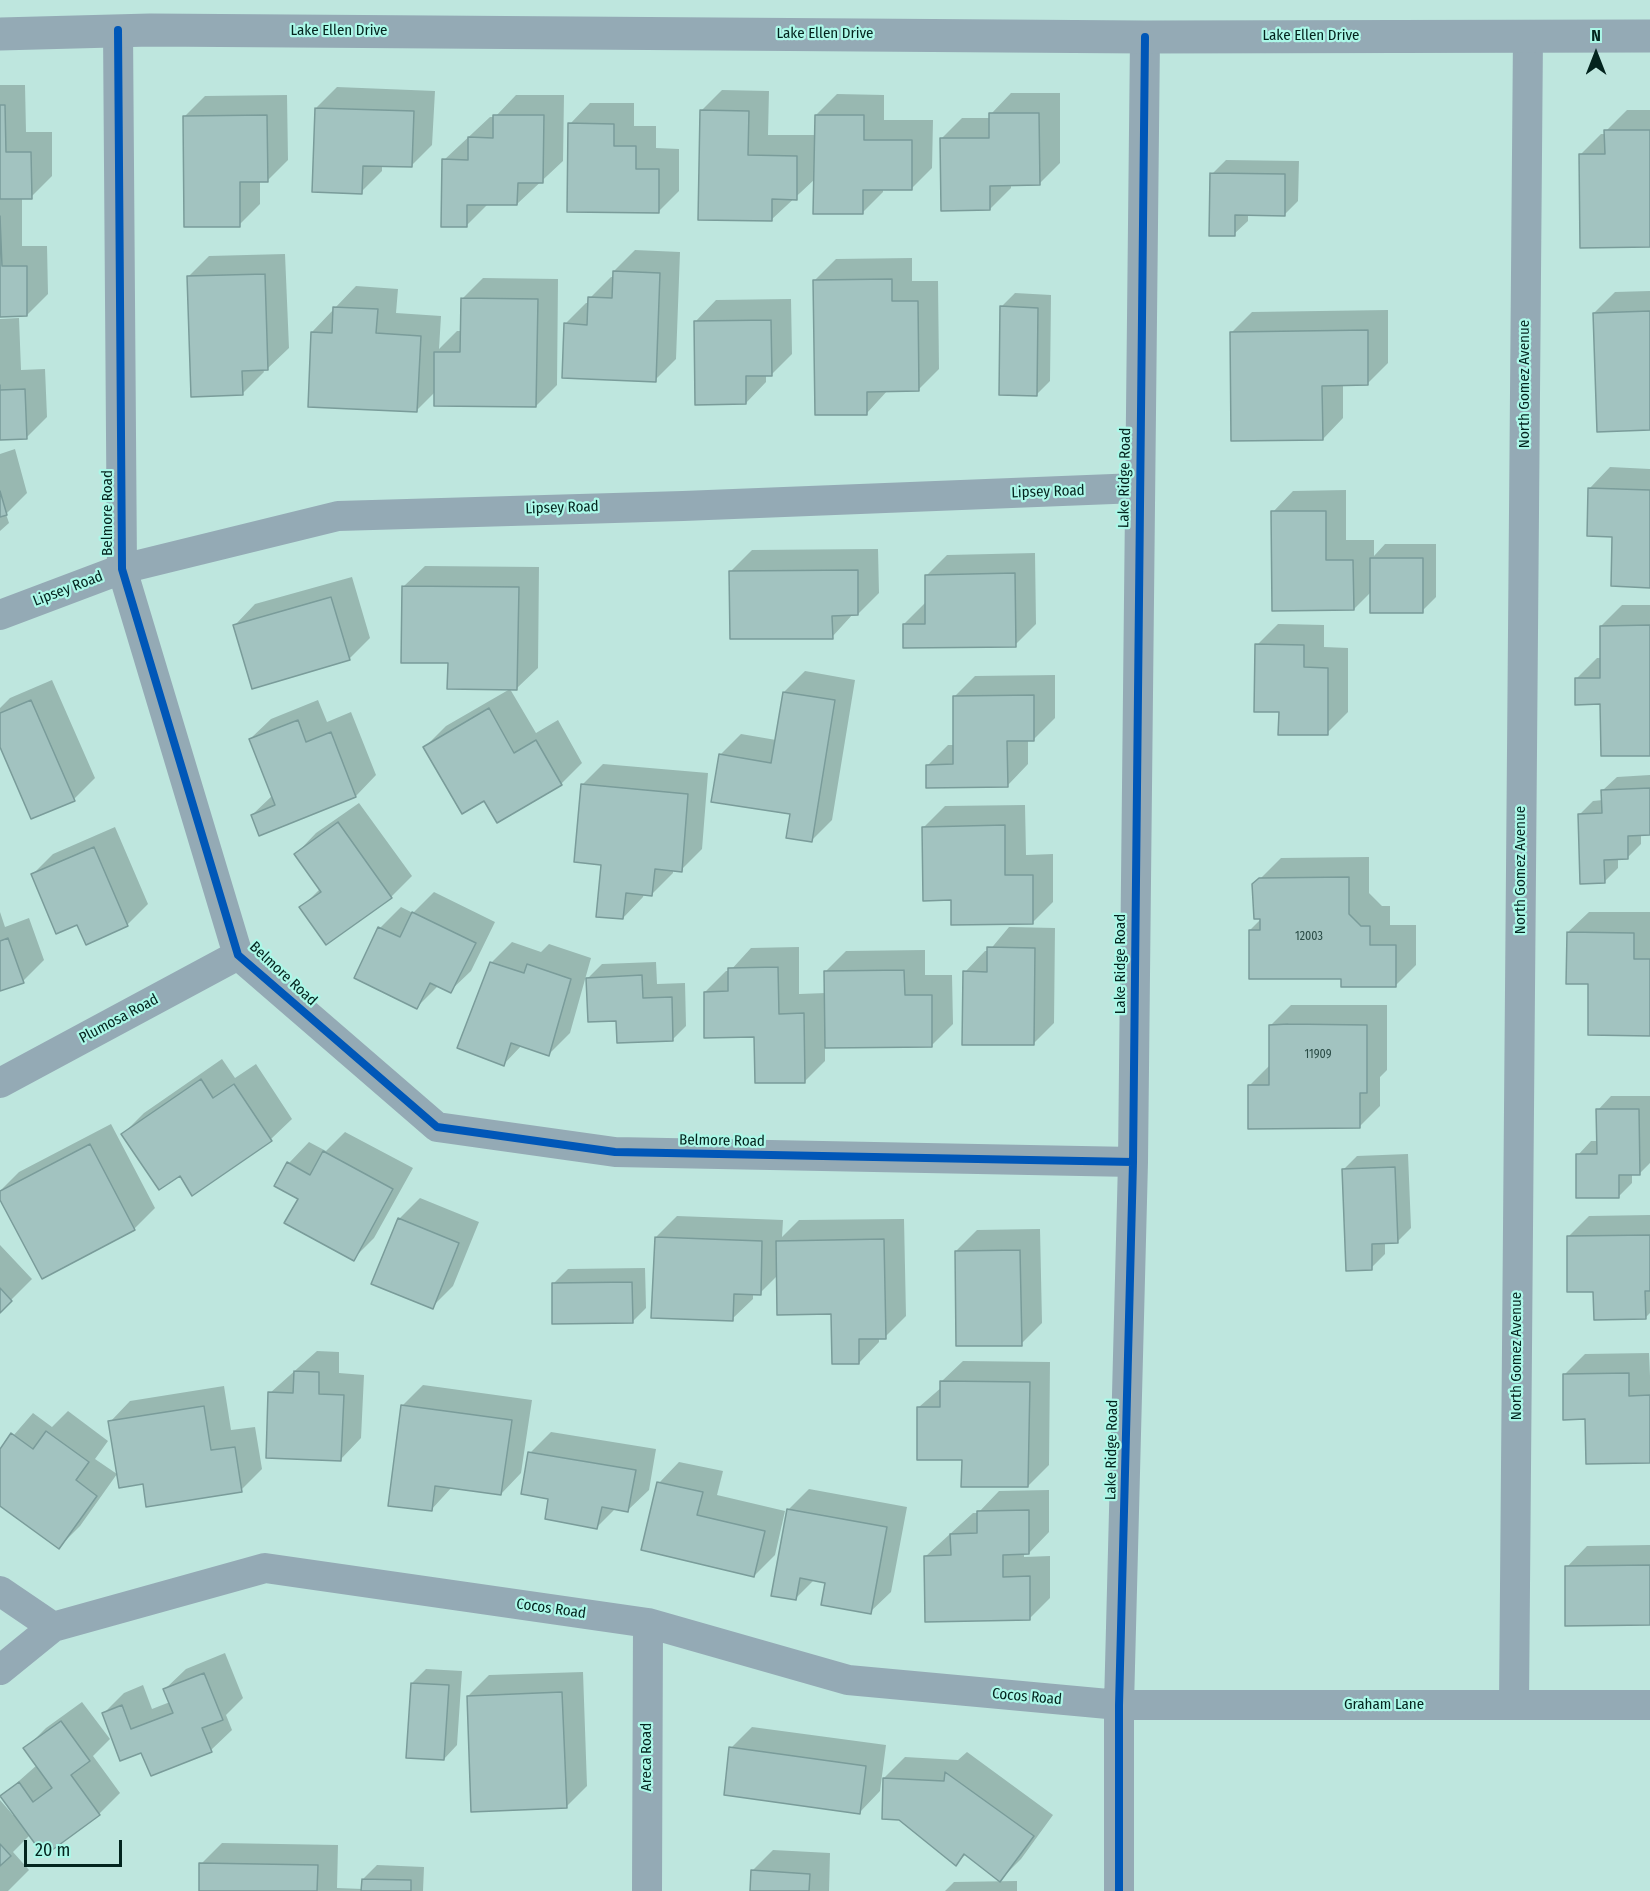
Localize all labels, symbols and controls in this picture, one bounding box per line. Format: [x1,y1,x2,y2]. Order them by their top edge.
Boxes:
street label: Lake Ellen Drive [290,22,388,40]
north arrow [1566,24,1626,84]
street label: Lake Ellen Drive [776,25,874,43]
text: N [1591,26,1601,45]
street label: Lake Ellen Drive [1262,27,1360,45]
street label: North Gomez Avenue [1516,320,1534,448]
street label: Lake Ridge Road [1115,428,1135,528]
street label: Belmore Road [99,470,117,556]
street label: Lipsey Road [1011,482,1085,502]
street label: Lipsey Road [525,498,599,518]
street label: Lipsey Road [30,567,106,611]
street label: North Gomez Avenue [1512,806,1530,934]
street label: Lake Ridge Road [1112,914,1130,1014]
house number: 12003 [1295,930,1323,944]
street label: Belmore Road [245,938,321,1010]
street label: Plumosa Road [76,991,162,1047]
house number: 11909 [1304,1048,1332,1062]
street label: Belmore Road [679,1131,765,1151]
street label: North Gomez Avenue [1508,1292,1526,1420]
street label: Lake Ridge Road [1102,1400,1122,1500]
street label: Cocos Road [515,1595,587,1623]
street label: Cocos Road [991,1685,1063,1709]
street label: Graham Lane [1344,1696,1424,1714]
street label: Areca Road [638,1723,656,1791]
scale bar [27,1828,124,1866]
text: 20 m [35,1839,70,1861]

